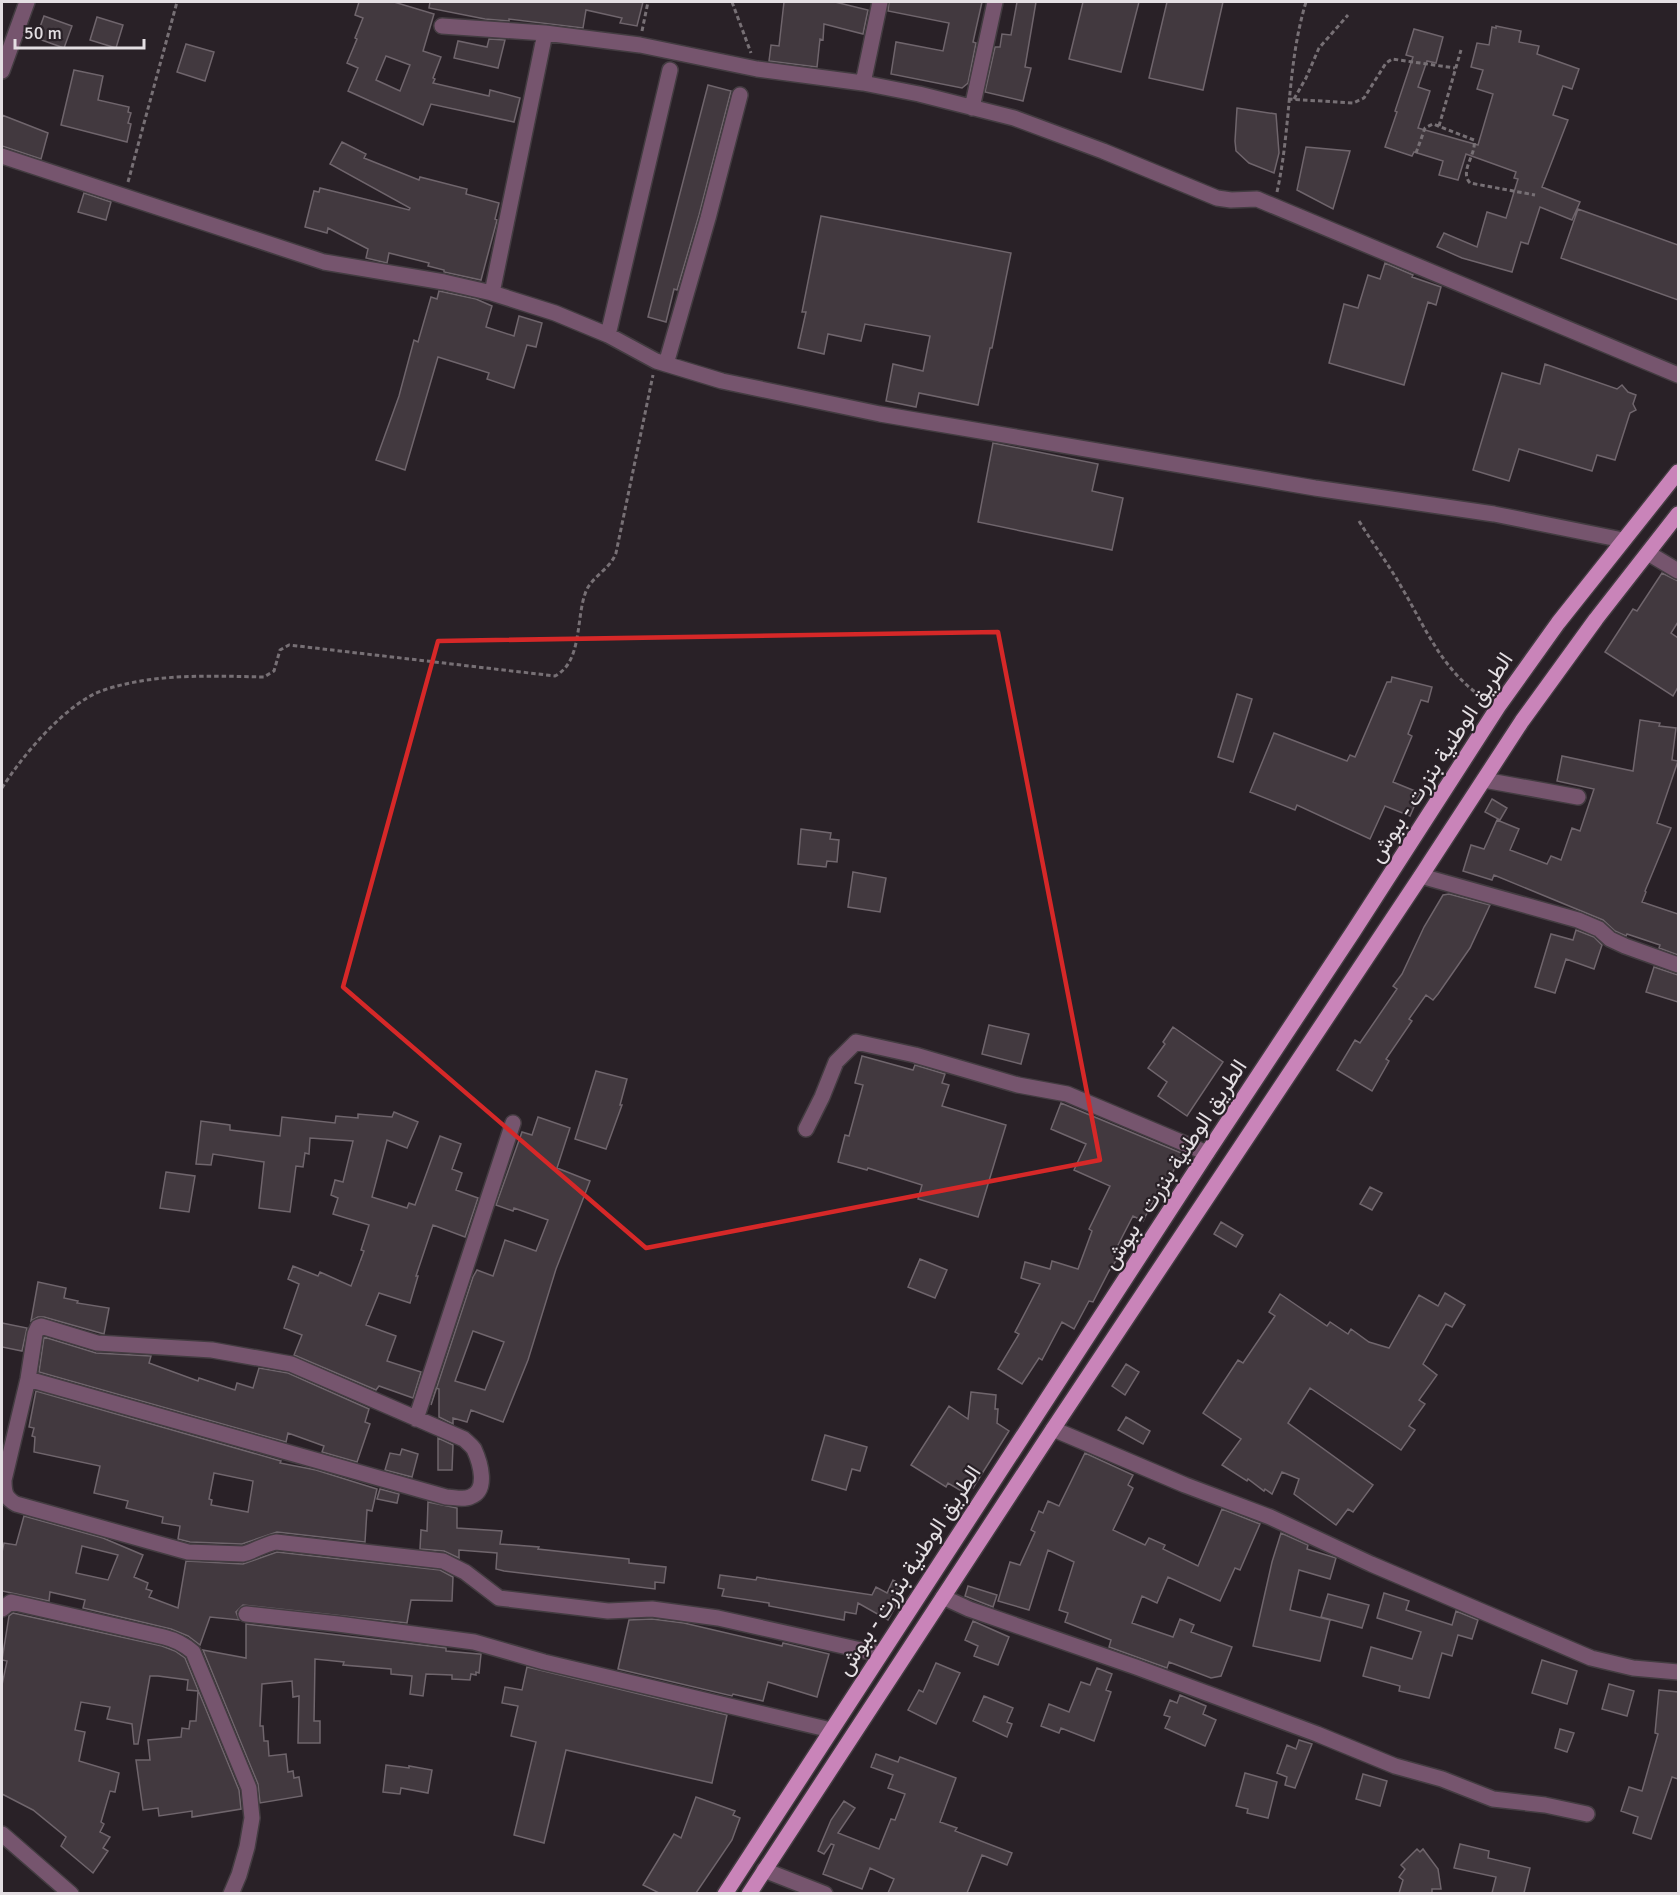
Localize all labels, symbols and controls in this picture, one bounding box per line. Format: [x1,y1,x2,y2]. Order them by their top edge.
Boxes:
scale bar [15,12,144,50]
text: 50 m [24,22,62,44]
street label: الطريق الوطنية بنزرت - ببوش [1362,647,1518,867]
street label: الطريق الوطنية بنزرت - ببوش [1096,1054,1252,1274]
street label: الطريق الوطنية بنزرت - ببوش [830,1460,986,1680]

